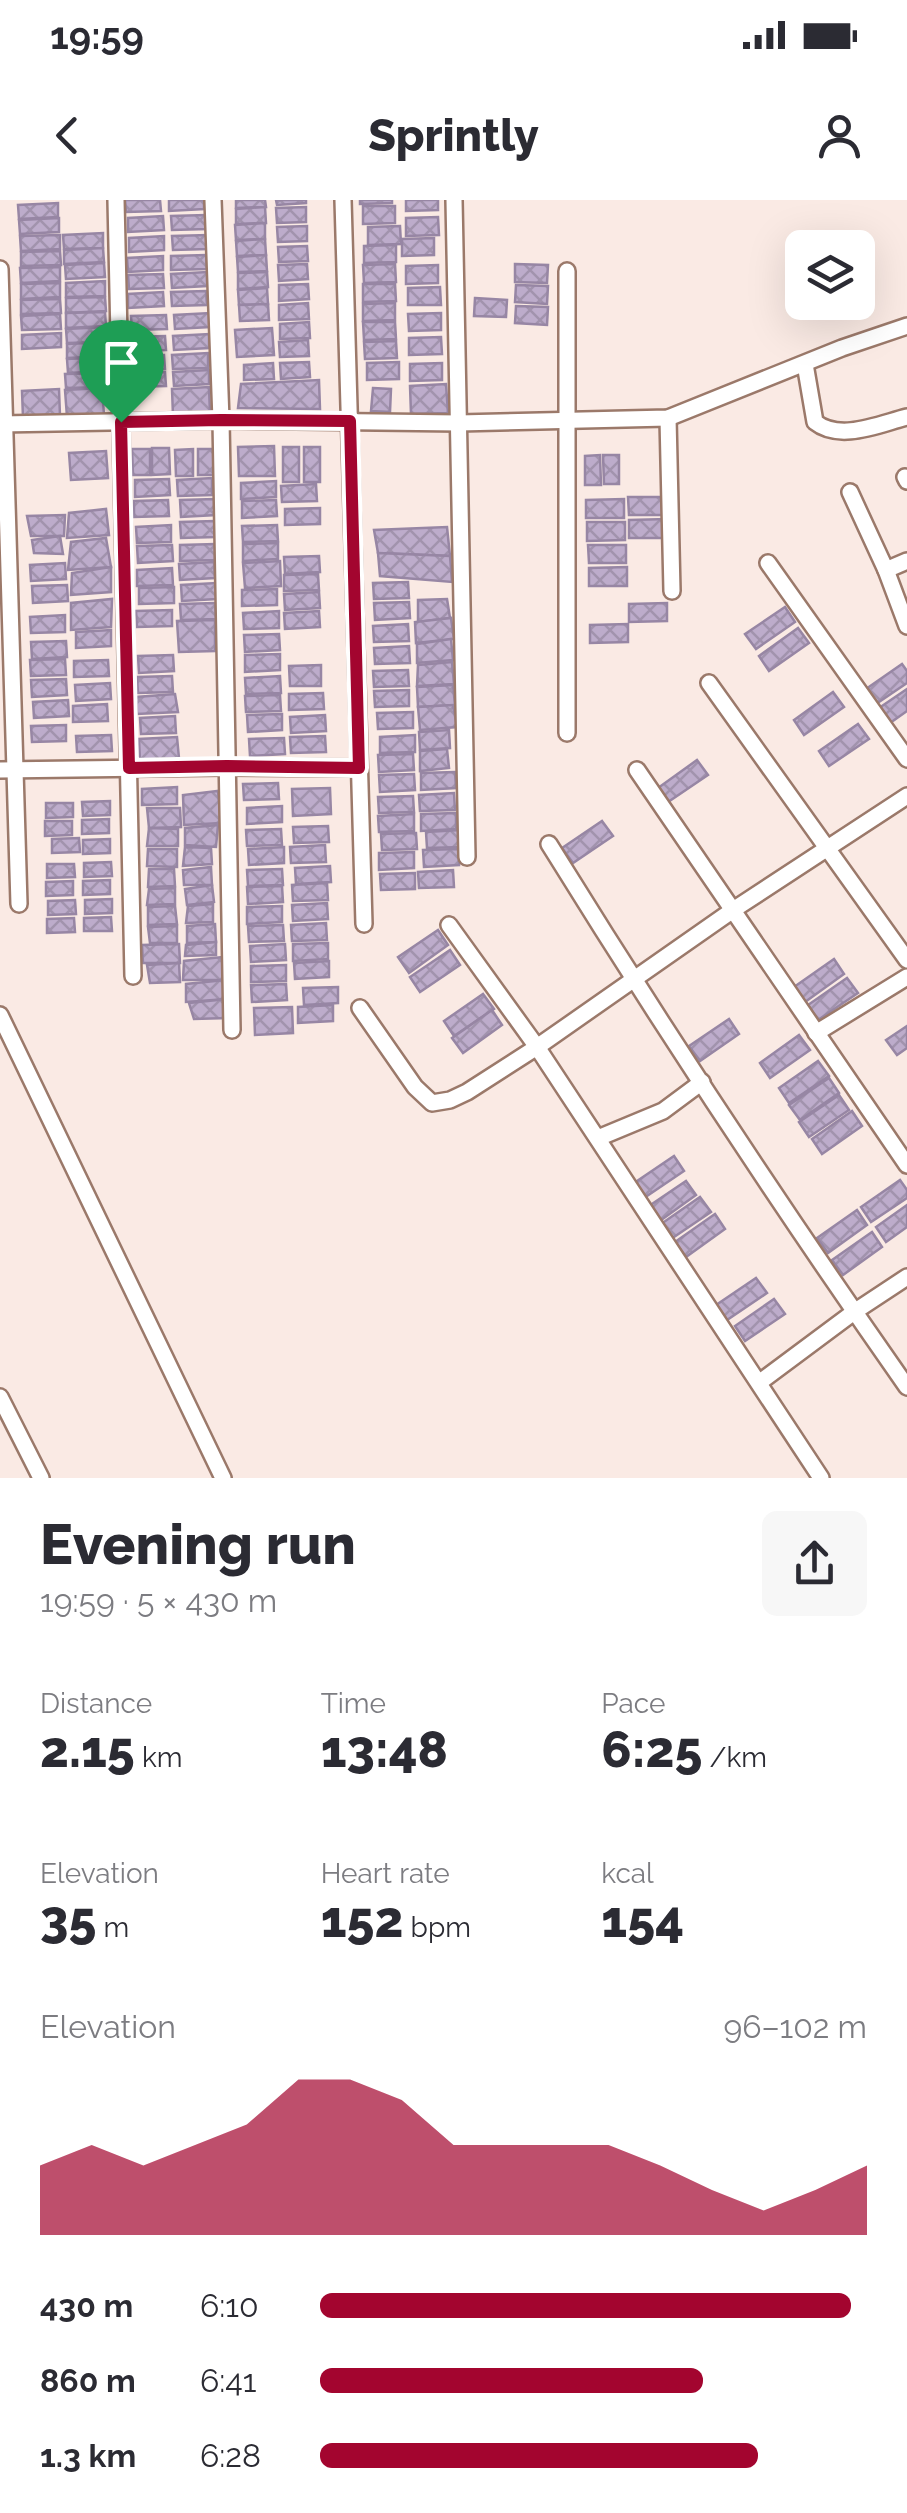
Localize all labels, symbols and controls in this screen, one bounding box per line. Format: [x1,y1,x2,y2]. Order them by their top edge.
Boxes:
text: 19:59 [50,13,144,58]
icon: back [40,108,95,163]
icon: person [812,108,867,163]
text: Sprintly [368,109,539,162]
map controls [785,230,875,320]
button: layers [785,230,875,320]
pin [79,320,164,423]
icon: arrive [94,335,149,390]
button: share [762,1511,867,1616]
text: Evening run [40,1512,356,1577]
text: 19:59 · 5 × 430 m [40,1582,277,1619]
text: Distance [40,1687,152,1720]
text: Time [321,1687,386,1720]
text: Pace [601,1687,666,1720]
text: 2.15 [40,1720,135,1779]
text: 13:48 [321,1720,448,1779]
text: 6:25 [601,1720,702,1779]
text: km [135,1741,182,1774]
text: /km [702,1741,767,1774]
text: Elevation [40,1857,159,1890]
text: Heart rate [321,1857,450,1890]
text: kcal [601,1857,654,1890]
text: 35 [40,1890,96,1949]
text: 152 [321,1890,403,1949]
text: 154 [601,1890,684,1949]
text: m [96,1911,129,1944]
text: bpm [403,1911,471,1944]
text: Elevation [40,2008,176,2045]
text: 96–102 m [723,2008,867,2045]
text: 430 m [40,2287,133,2324]
text: 6:10 [200,2287,259,2324]
text: 860 m [40,2362,136,2399]
text: 6:41 [200,2362,256,2399]
text: 1.3 km [40,2437,136,2474]
text: 6:28 [200,2437,261,2474]

